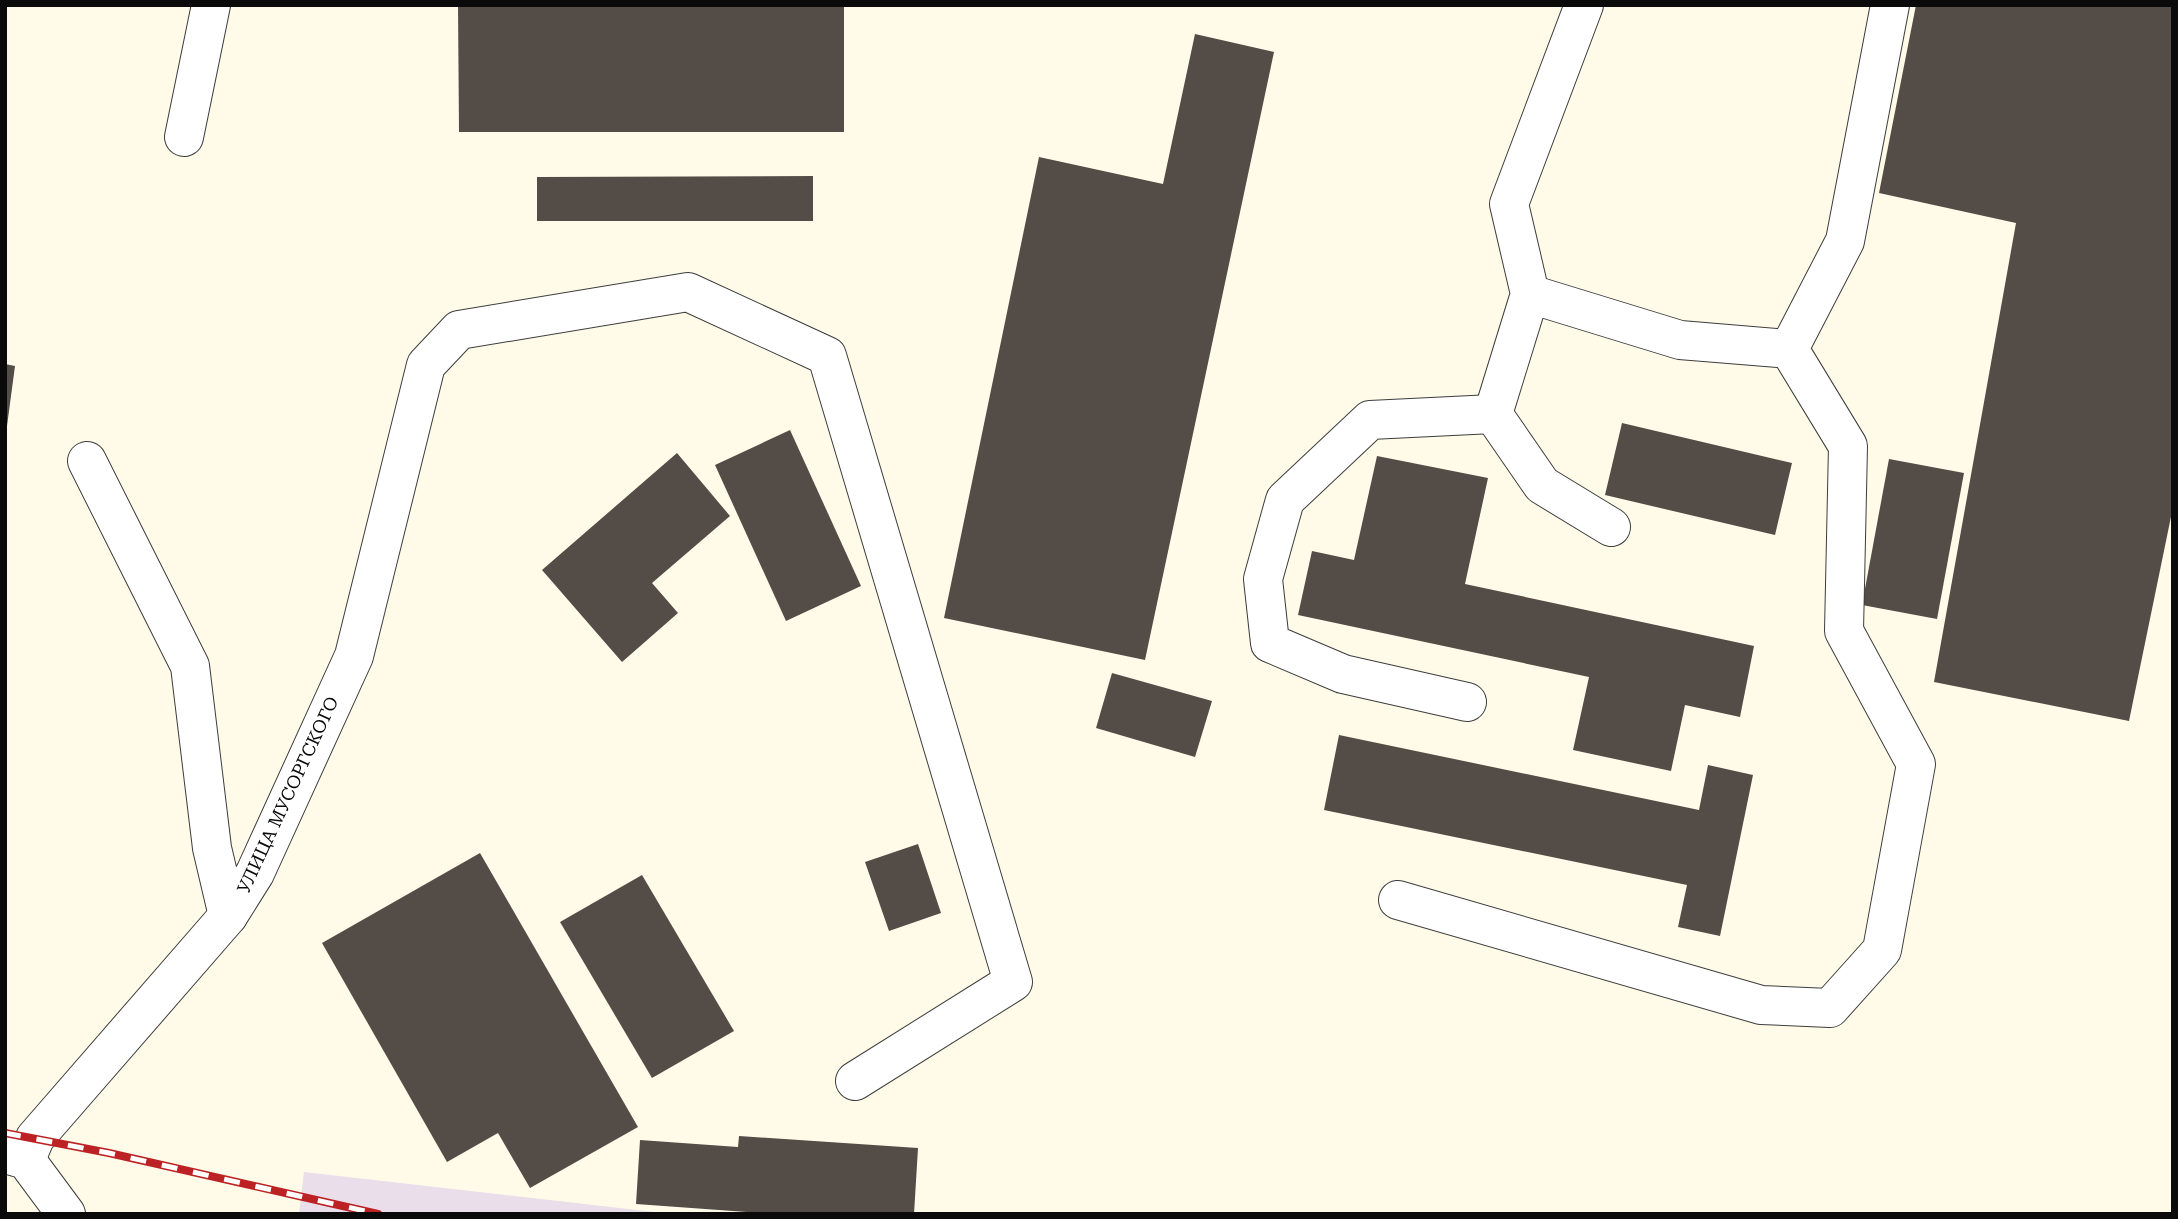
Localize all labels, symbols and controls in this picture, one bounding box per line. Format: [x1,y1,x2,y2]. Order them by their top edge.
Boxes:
street label: УЛИЦА МУСОРГСКОГО [233,693,342,896]

